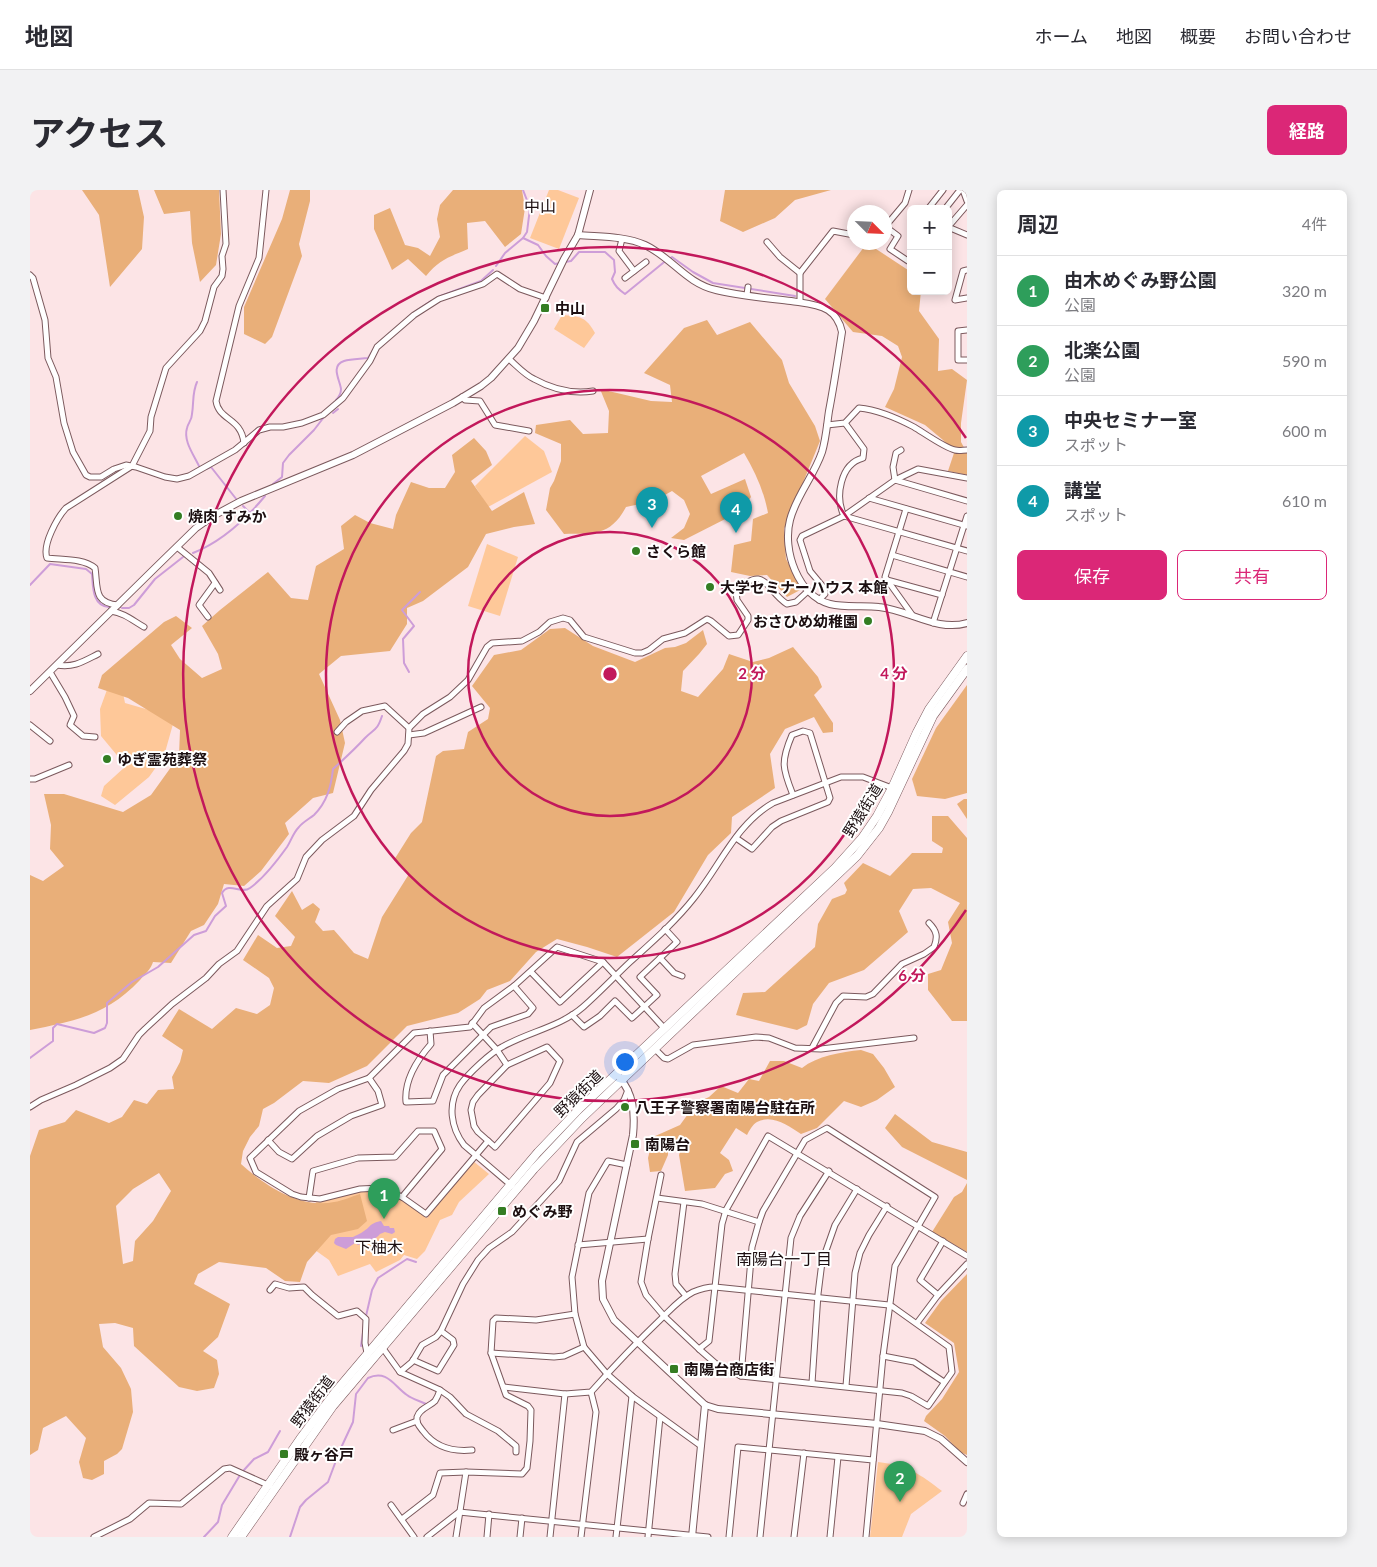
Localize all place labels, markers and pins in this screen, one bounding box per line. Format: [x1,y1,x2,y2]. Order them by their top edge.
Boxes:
place label: 中山 [555,299,585,317]
marker: 中山 [539,302,551,314]
pin: 3 [636,487,668,528]
pin: 4 [720,492,752,533]
place label: 焼肉 すみか [188,507,267,525]
marker: 焼肉 すみか [172,510,184,522]
place label: さくら館 [646,542,706,560]
marker: さくら館 [630,545,642,557]
place label: 大学セミナーハウス 本館 [720,578,888,596]
marker: 大学セミナーハウス 本館 [704,581,716,593]
place label: おさひめ幼稚園 [753,612,858,630]
marker: おさひめ幼稚園 [862,615,874,627]
centre of rings [601,665,619,683]
place label: ゆぎ霊苑葬祭 [117,750,207,768]
marker: ゆぎ霊苑葬祭 [101,753,113,765]
place label: 八王子警察署南陽台駐在所 [635,1098,815,1116]
marker: 八王子警察署南陽台駐在所 [619,1101,631,1113]
place label: 南陽台 [645,1135,690,1153]
marker: 南陽台 [629,1138,641,1150]
pin: 1 [368,1178,400,1219]
place label: めぐみ野 [512,1202,572,1220]
marker: めぐみ野 [496,1205,508,1217]
place label: 南陽台商店街 [684,1360,774,1378]
marker: 南陽台商店街 [668,1363,680,1375]
place label: 殿ヶ谷戸 [294,1445,354,1463]
marker: 殿ヶ谷戸 [278,1448,290,1460]
pin: 2 [884,1461,916,1502]

